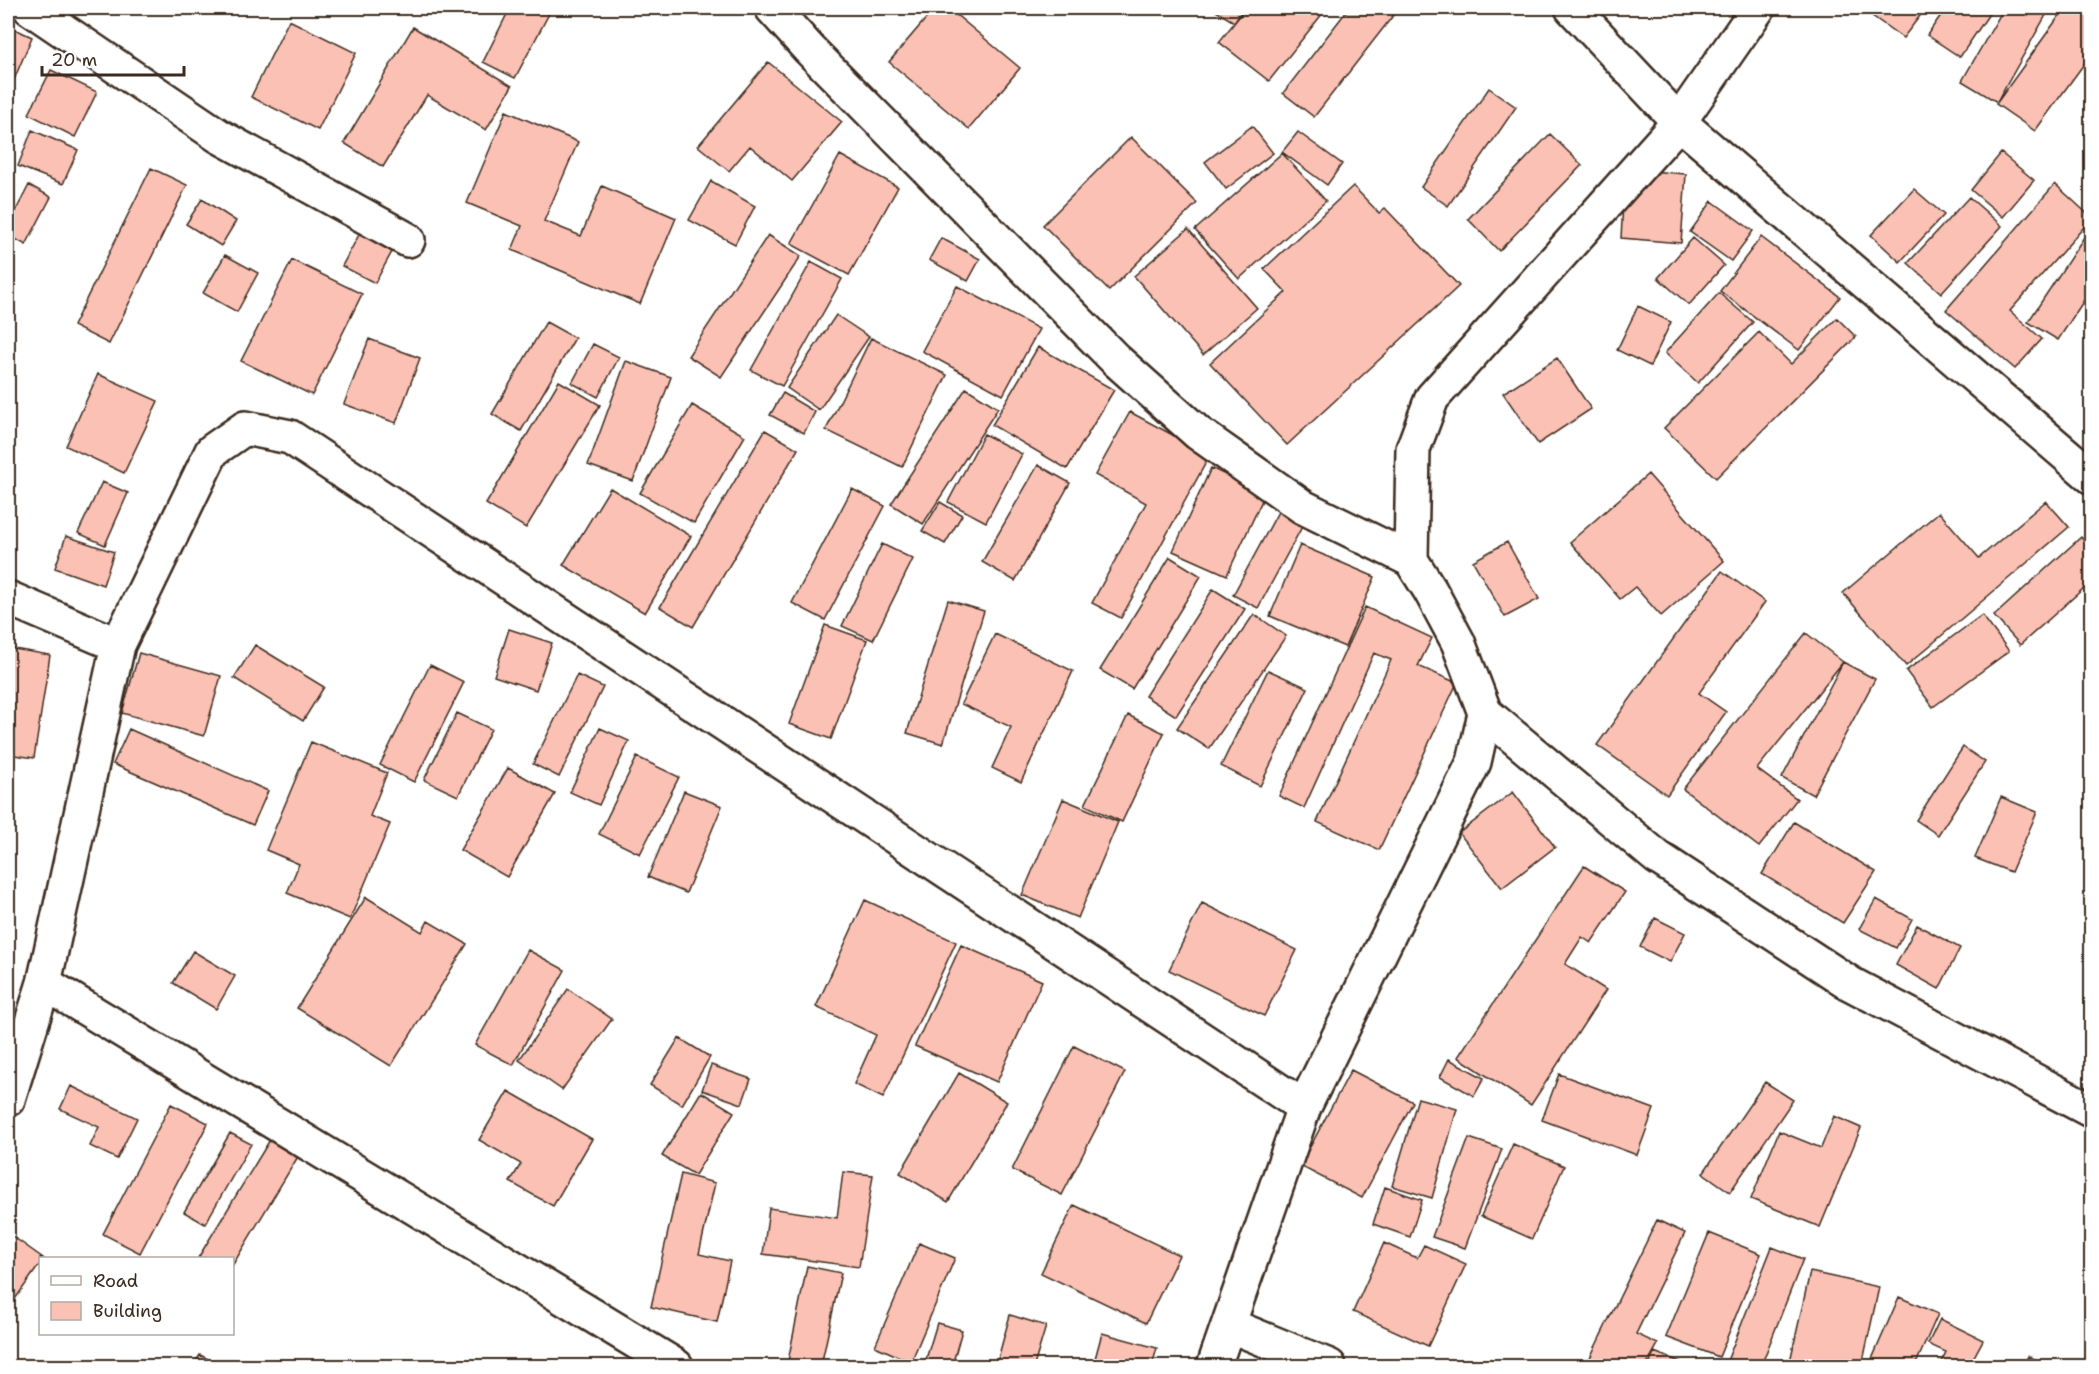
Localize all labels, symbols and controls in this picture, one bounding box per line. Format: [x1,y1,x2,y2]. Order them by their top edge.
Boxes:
scale bar [42,39,184,77]
text: 20 m [51,48,97,72]
legend [39,1257,234,1335]
text: Road [93,1269,138,1293]
text: Building [93,1299,162,1323]

